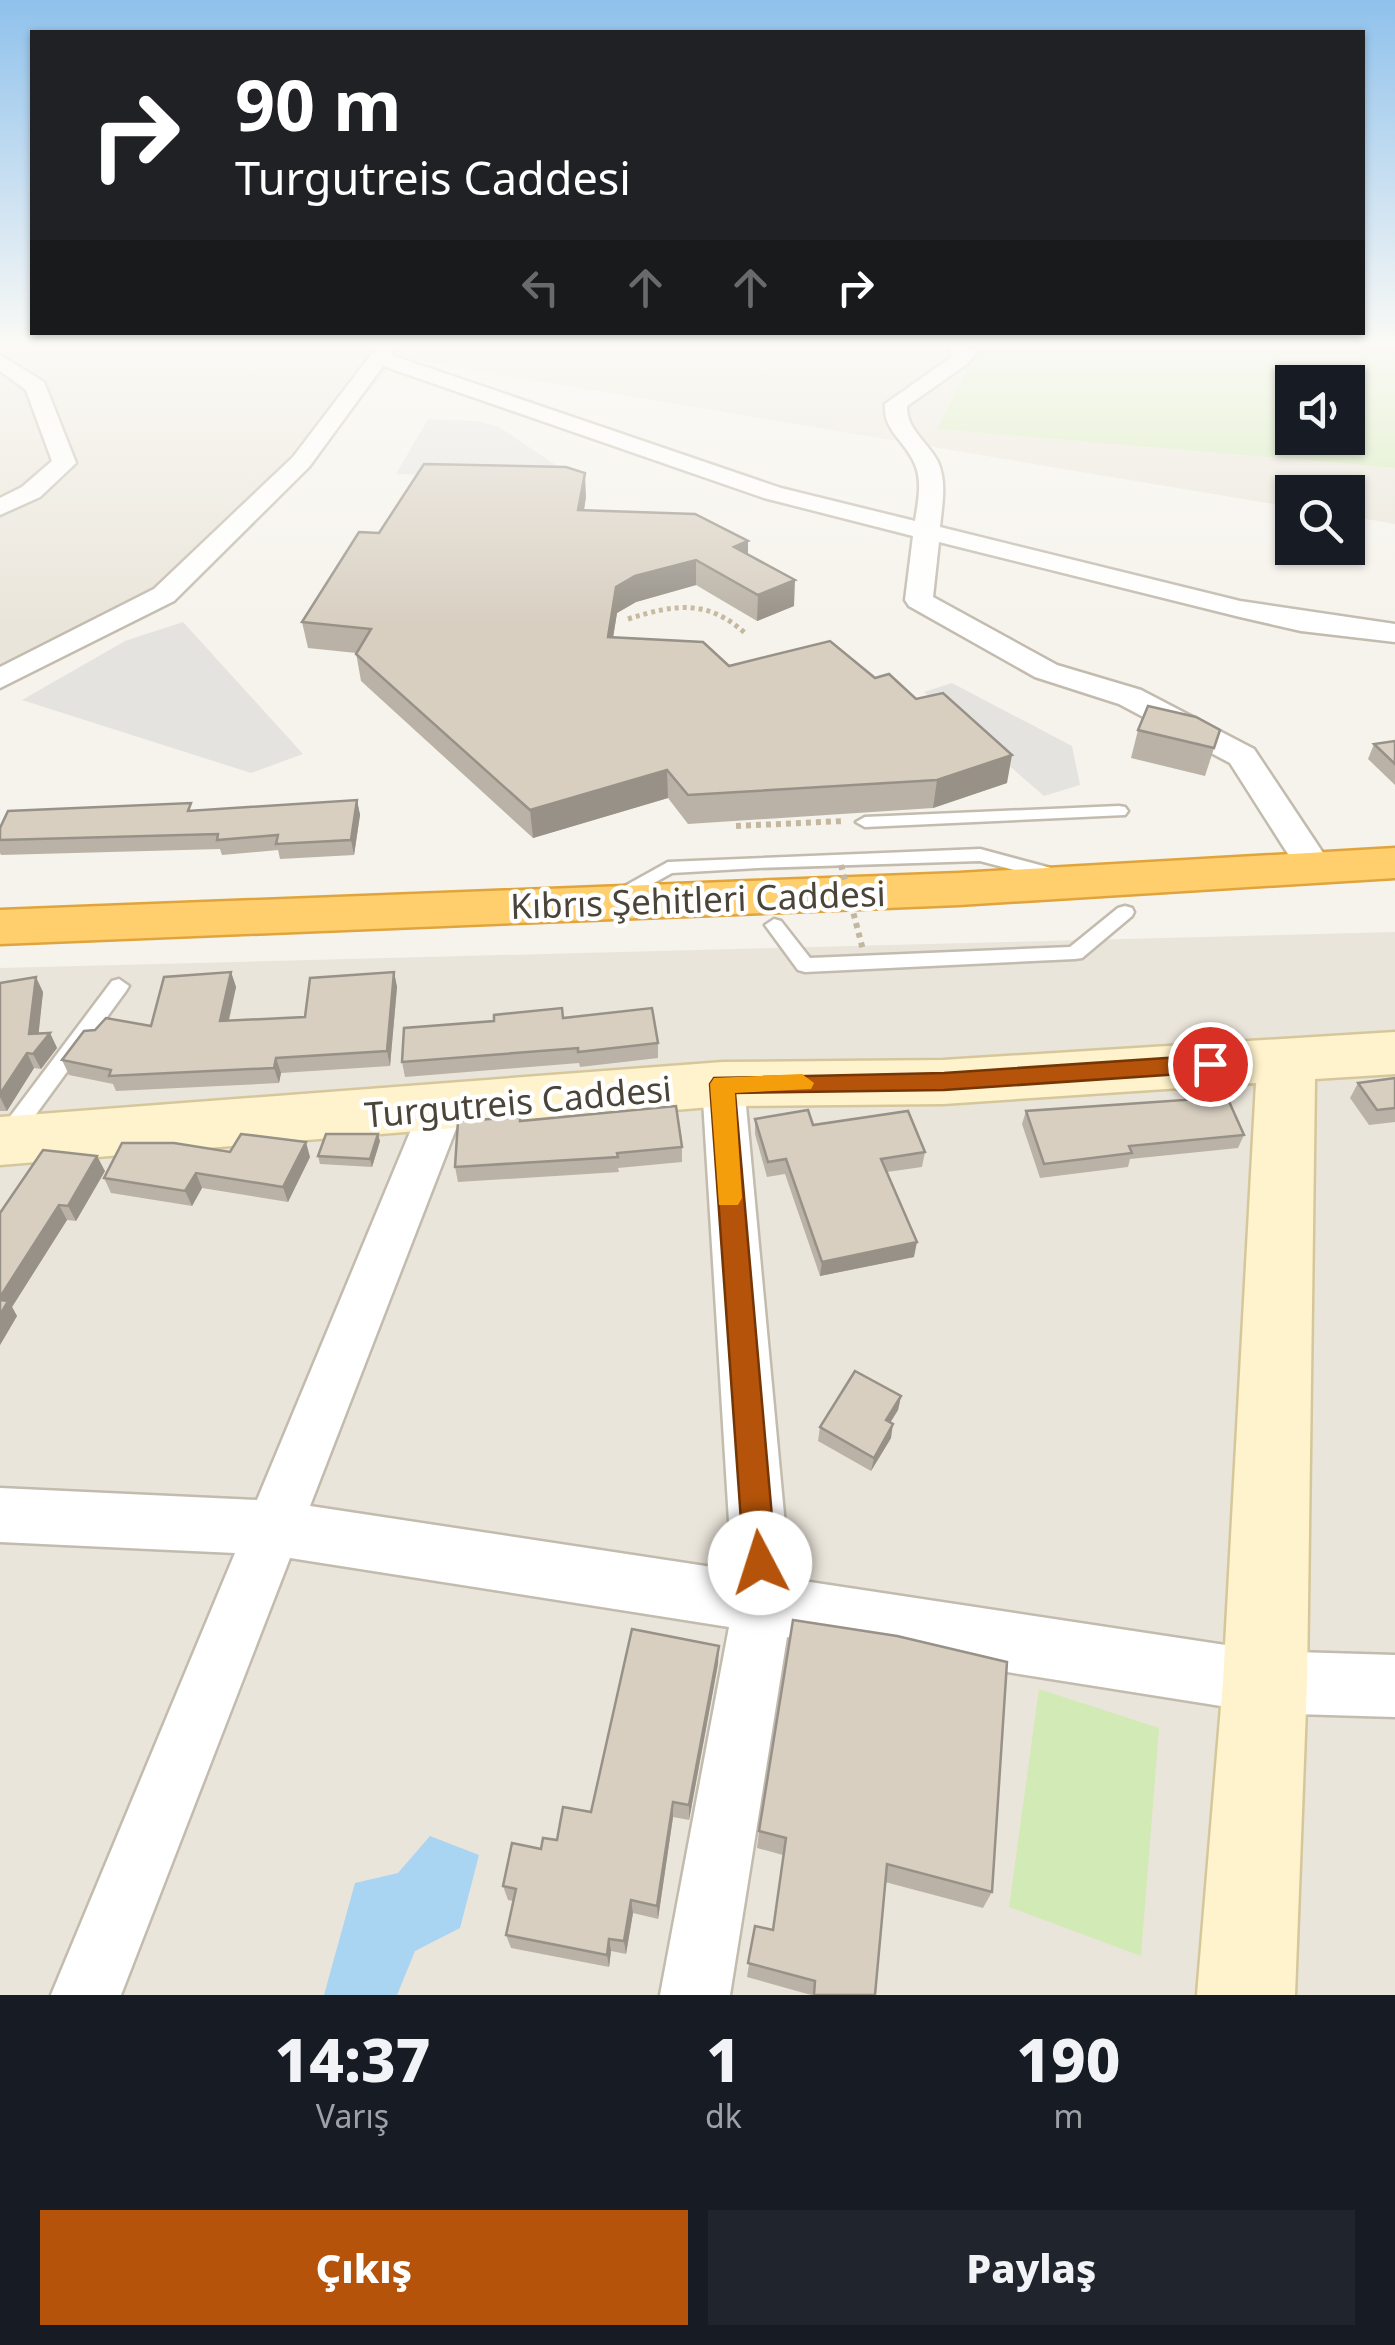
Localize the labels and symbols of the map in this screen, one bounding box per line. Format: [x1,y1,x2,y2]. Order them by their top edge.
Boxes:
street label: Kıbrıs Şehitleri Caddesi [510,869,886,929]
pin [1168,1022,1253,1107]
street label: Turgutreis Caddesi [363,1064,673,1138]
position arrow [708,1511,812,1615]

